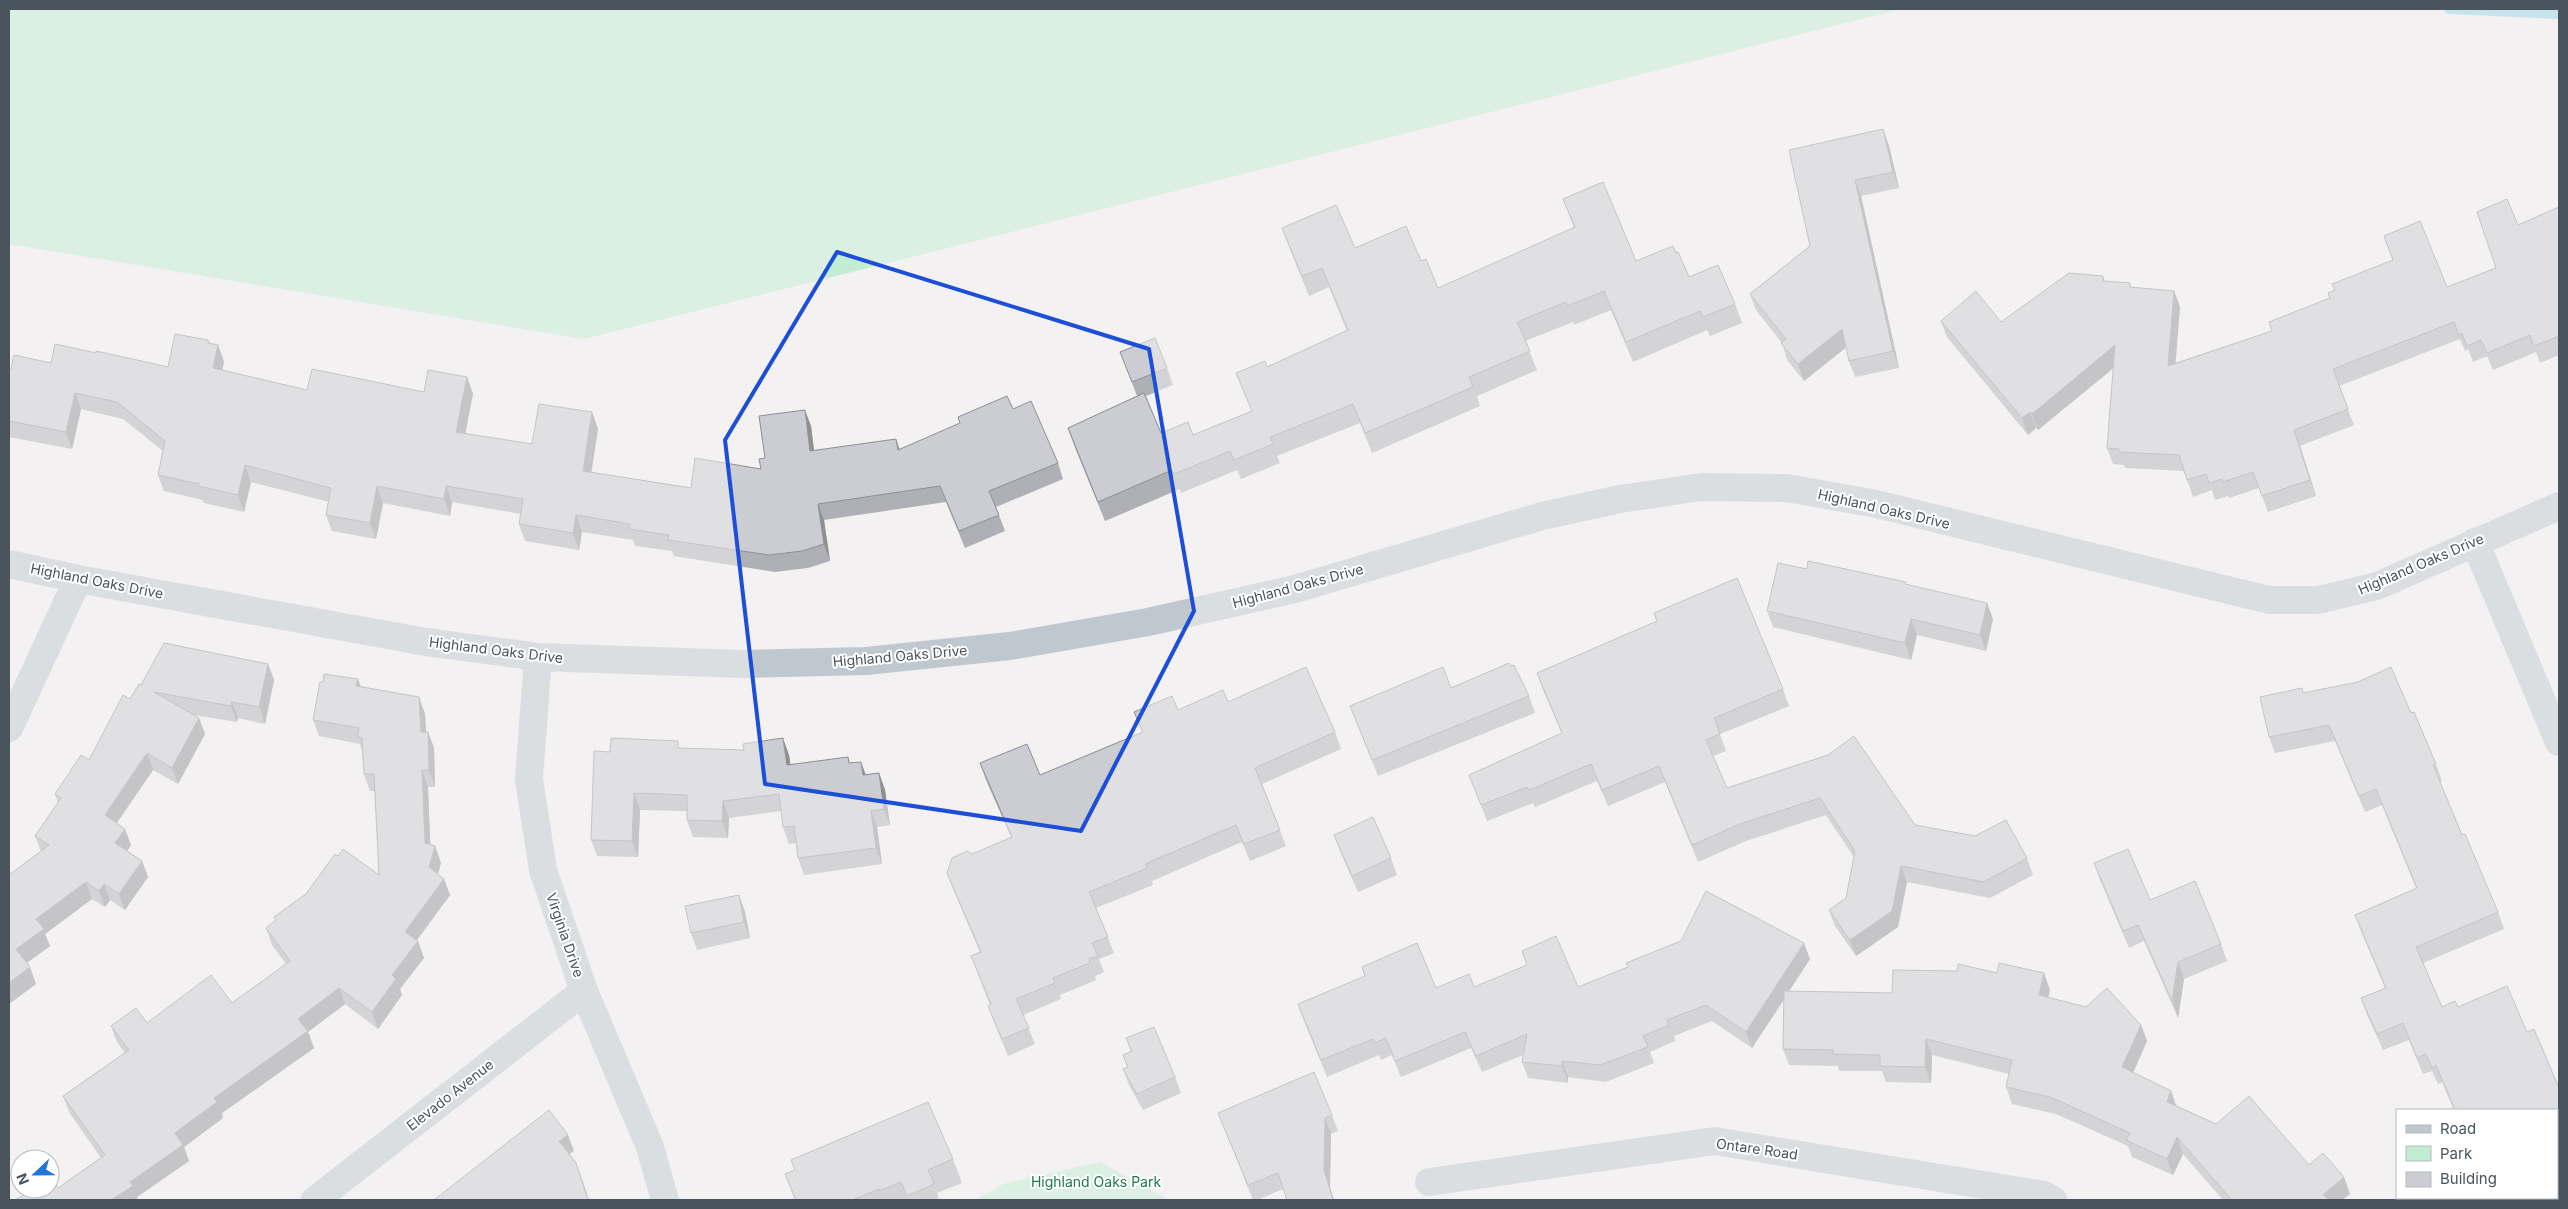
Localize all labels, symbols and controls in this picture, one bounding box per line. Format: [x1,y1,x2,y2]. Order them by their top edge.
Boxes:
street label: Highland Oaks Drive [1816,485,1952,532]
street label: Highland Oaks Drive [2355,529,2486,598]
street label: Highland Oaks Drive [29,559,165,602]
street label: Highland Oaks Drive [1230,560,1365,611]
street label: Highland Oaks Drive [428,633,564,666]
street label: Highland Oaks Drive [832,641,968,670]
street label: Virginia Drive [543,890,588,979]
street label: Elevado Avenue [403,1055,496,1134]
legend [2396,1109,2558,1199]
text: Road [2440,1119,2476,1138]
street label: Ontare Road [1715,1134,1799,1163]
text: Park [2440,1144,2473,1163]
north arrow [10,1149,60,1199]
text: Building [2440,1169,2497,1188]
text: N [13,1171,32,1187]
park label: Highland Oaks Park [1031,1173,1161,1190]

